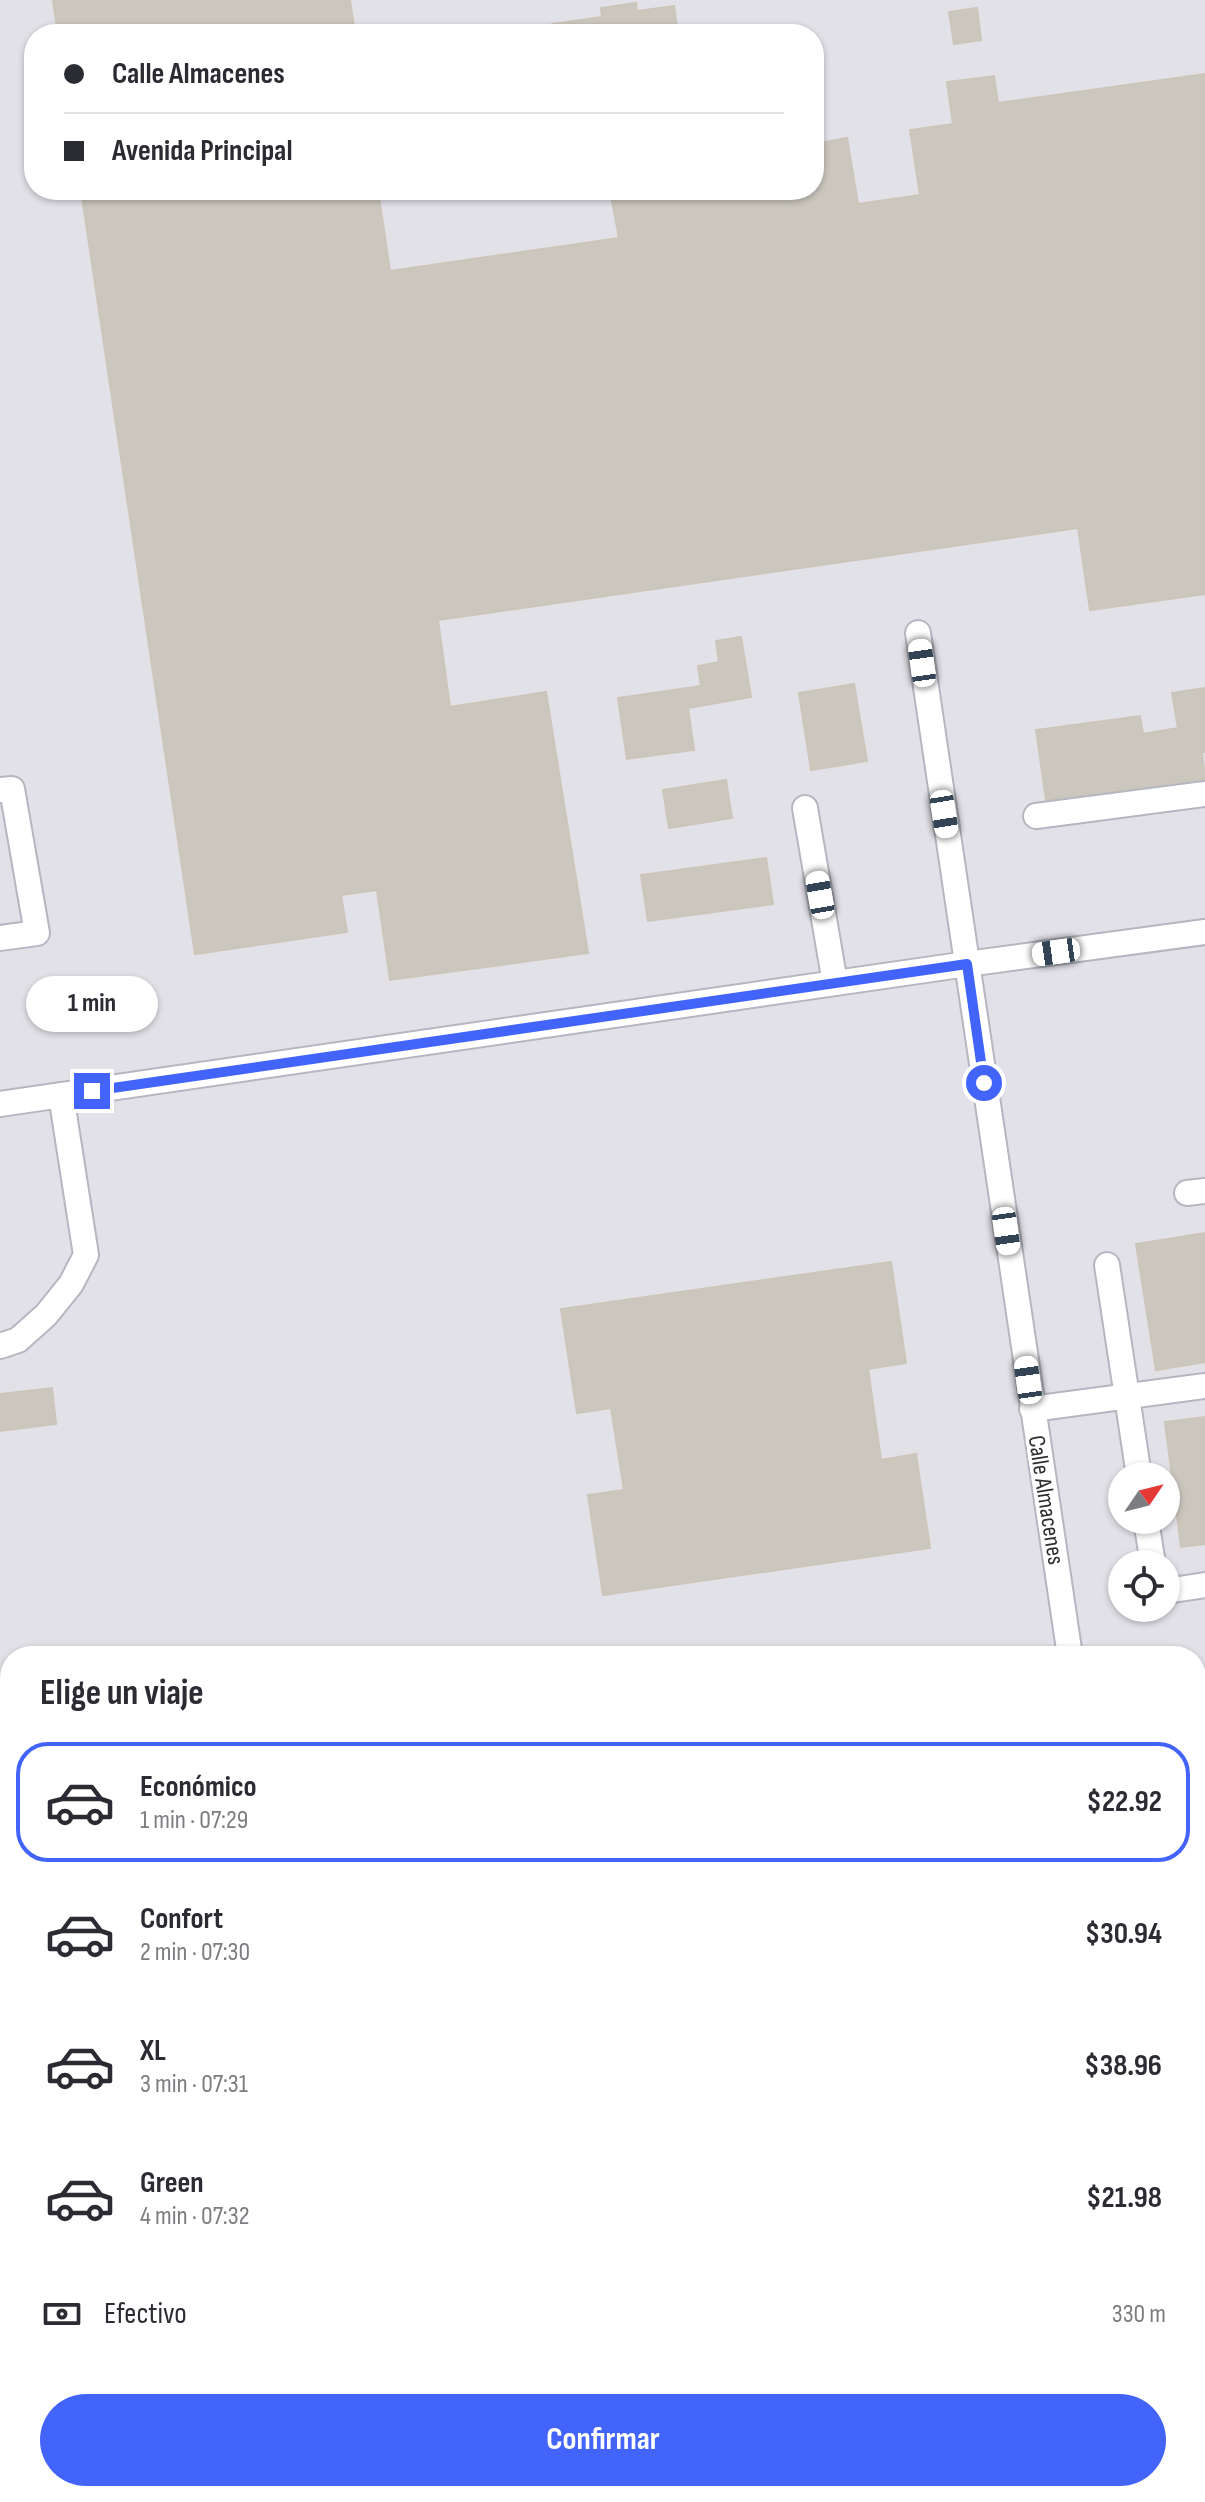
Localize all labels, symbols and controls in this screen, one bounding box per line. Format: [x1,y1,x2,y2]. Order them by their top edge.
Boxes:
text: Calle Almacenes [112,56,285,92]
text: Avenida Principal [112,133,292,169]
car [907,638,937,688]
car [928,788,960,840]
car [804,869,836,921]
car [1031,937,1081,967]
callout: 1 min [26,975,158,1031]
text: 1 min [68,988,116,1019]
route start [966,1065,1002,1101]
route end [74,1073,110,1109]
car [991,1206,1021,1256]
car [1013,1355,1043,1405]
street label: Calle Almacenes [1021,1433,1071,1567]
north arrow [1108,1462,1180,1534]
map controls [1108,1462,1180,1622]
button: locate [1108,1550,1180,1622]
text: Elige un viaje [40,1672,204,1715]
icon: car [44,1766,116,1838]
text: Económico [140,1769,257,1805]
text: $22.92 [1087,1784,1162,1820]
text: 1 min · 07:29 [140,1805,248,1836]
icon: car [44,1898,116,1970]
text: Confort [140,1901,223,1937]
text: $30.94 [1085,1916,1162,1952]
text: 2 min · 07:30 [140,1937,250,1968]
icon: car [44,2030,116,2102]
text: XL [140,2033,166,2069]
text: $38.96 [1084,2048,1162,2084]
text: 3 min · 07:31 [140,2069,248,2100]
icon: car [44,2162,116,2234]
text: Green [140,2165,204,2201]
text: $21.98 [1086,2180,1162,2216]
text: 4 min · 07:32 [140,2201,249,2232]
icon: cash [40,2292,84,2336]
text: Efectivo [104,2296,187,2332]
text: 330 m [1112,2299,1166,2330]
button: Confirmar [40,2394,1166,2486]

